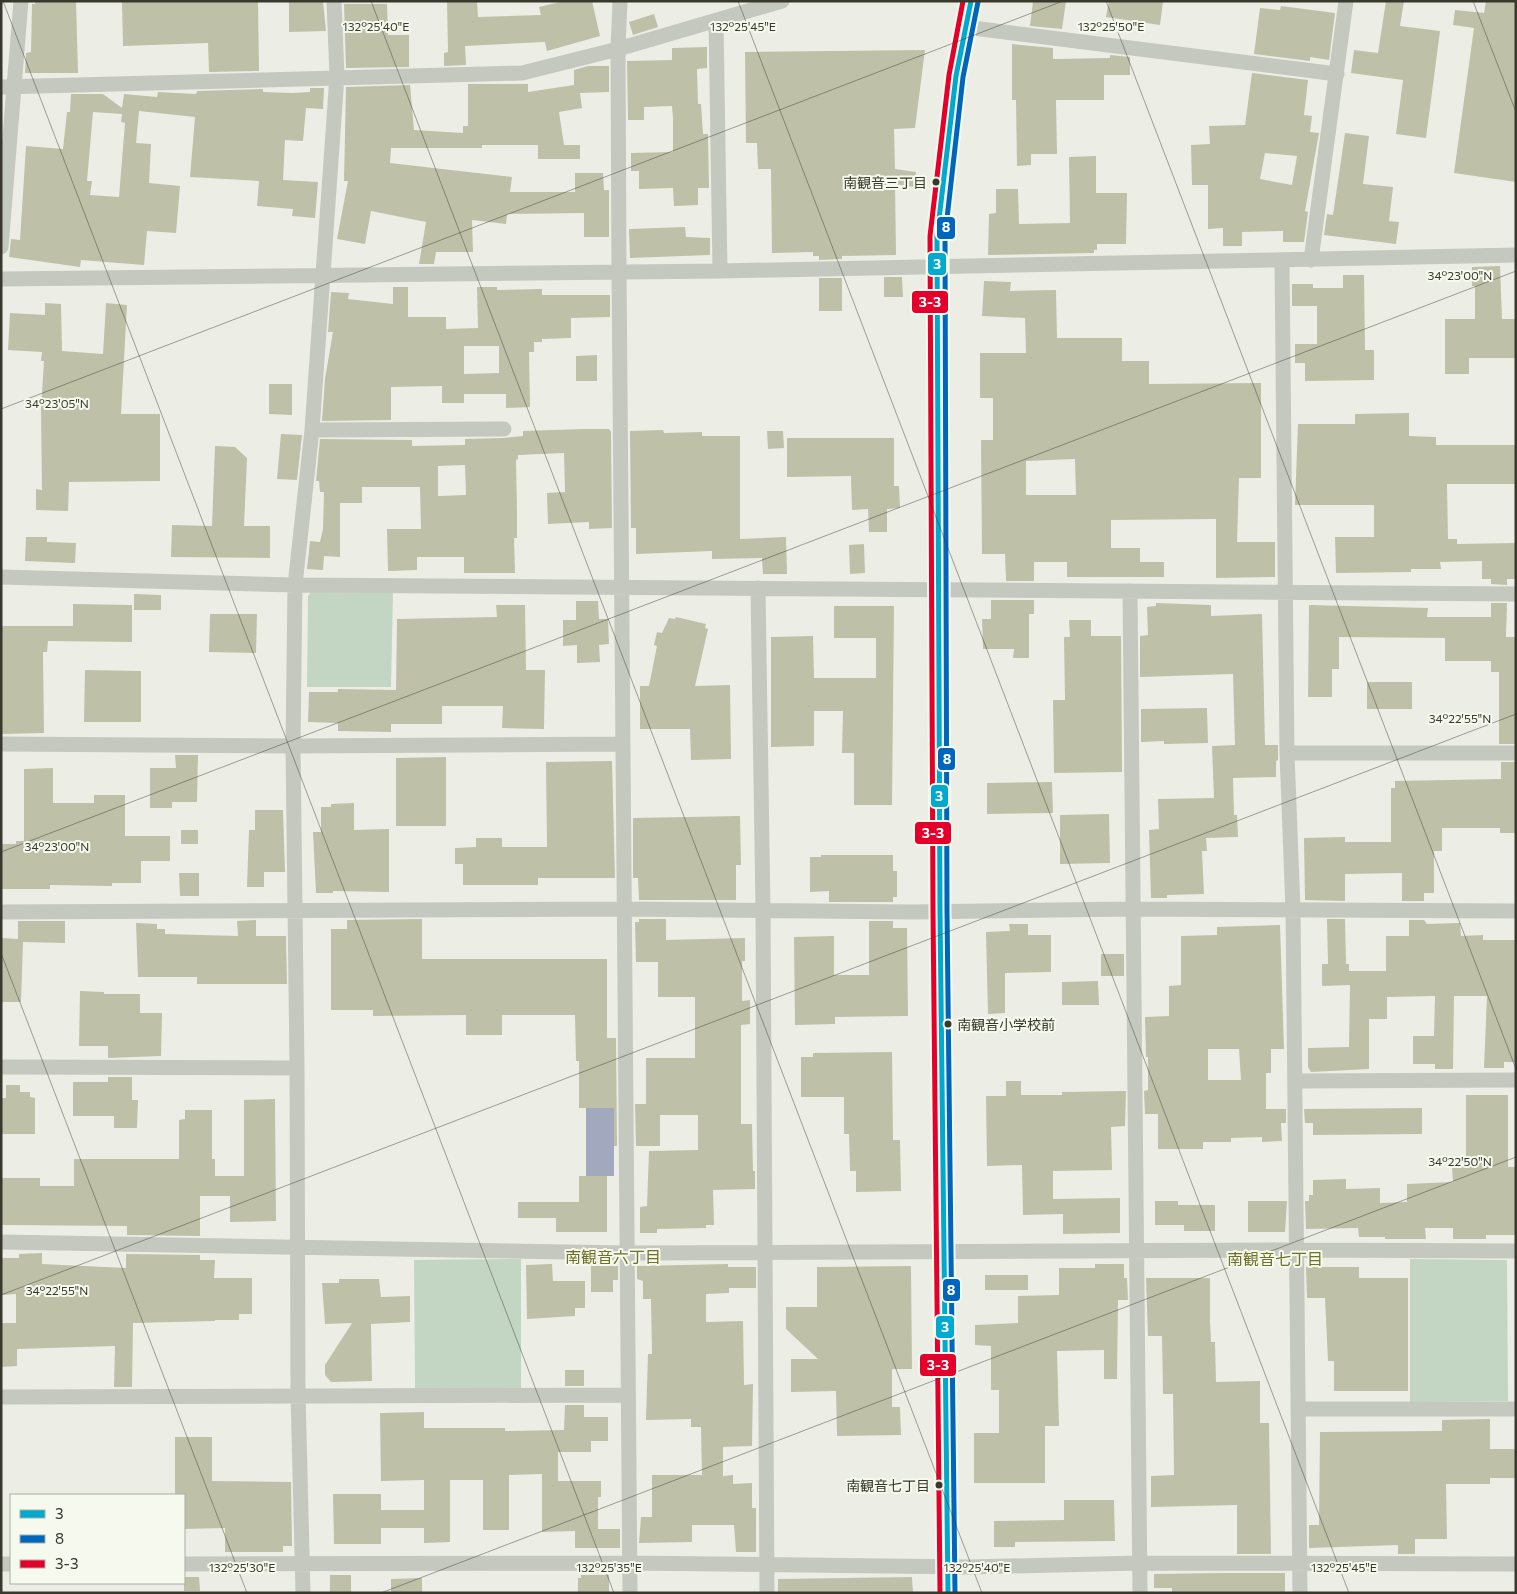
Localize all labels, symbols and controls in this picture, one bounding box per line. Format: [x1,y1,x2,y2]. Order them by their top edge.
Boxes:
text: 132°25'40"E [343,19,409,33]
text: 132°25'45"E [710,19,776,33]
text: 132°25'50"E [1078,19,1144,33]
place label: 南観音三丁目 [843,174,927,191]
marker: 南観音三丁目 [931,177,941,187]
line badge: 8 [936,216,956,240]
text: 8 [942,218,951,235]
line badge: 3 [927,252,947,276]
text: 3 [933,255,941,272]
text: 34°23'00"N [1428,268,1492,282]
line badge: 3-3 [911,290,949,314]
text: 3-3 [919,293,941,310]
text: 34°23'05"N [25,396,89,410]
text: 34°22'55"N [1429,711,1491,725]
line badge: 8 [937,747,956,771]
text: 8 [943,750,952,767]
line badge: 3 [930,784,949,808]
text: 3 [935,787,943,804]
line badge: 3-3 [914,821,952,845]
text: 3-3 [922,824,944,841]
text: 34°23'00"N [25,839,89,853]
place label: 南観音小学校前 [957,1016,1055,1033]
marker: 南観音小学校前 [943,1019,953,1029]
text: 34°22'50"N [1428,1154,1492,1168]
district label: 南観音六丁目 [565,1247,661,1266]
district label: 南観音七丁目 [1227,1249,1323,1268]
line badge: 8 [942,1278,961,1302]
text: 8 [947,1281,956,1298]
text: 34°22'55"N [26,1283,88,1297]
line badge: 3 [935,1315,955,1339]
text: 3 [941,1318,949,1335]
line badge: 3-3 [919,1353,957,1377]
text: 3-3 [927,1356,949,1373]
place label: 南観音七丁目 [846,1477,930,1494]
marker: 南観音七丁目 [934,1480,944,1490]
legend [10,1494,185,1584]
text: 3 [55,1504,64,1522]
text: 8 [55,1529,64,1547]
text: 3-3 [55,1554,78,1572]
text: 132°25'30"E [209,1560,275,1574]
text: 132°25'35"E [576,1560,642,1574]
text: 132°25'40"E [944,1560,1010,1574]
text: 132°25'45"E [1311,1560,1377,1574]

